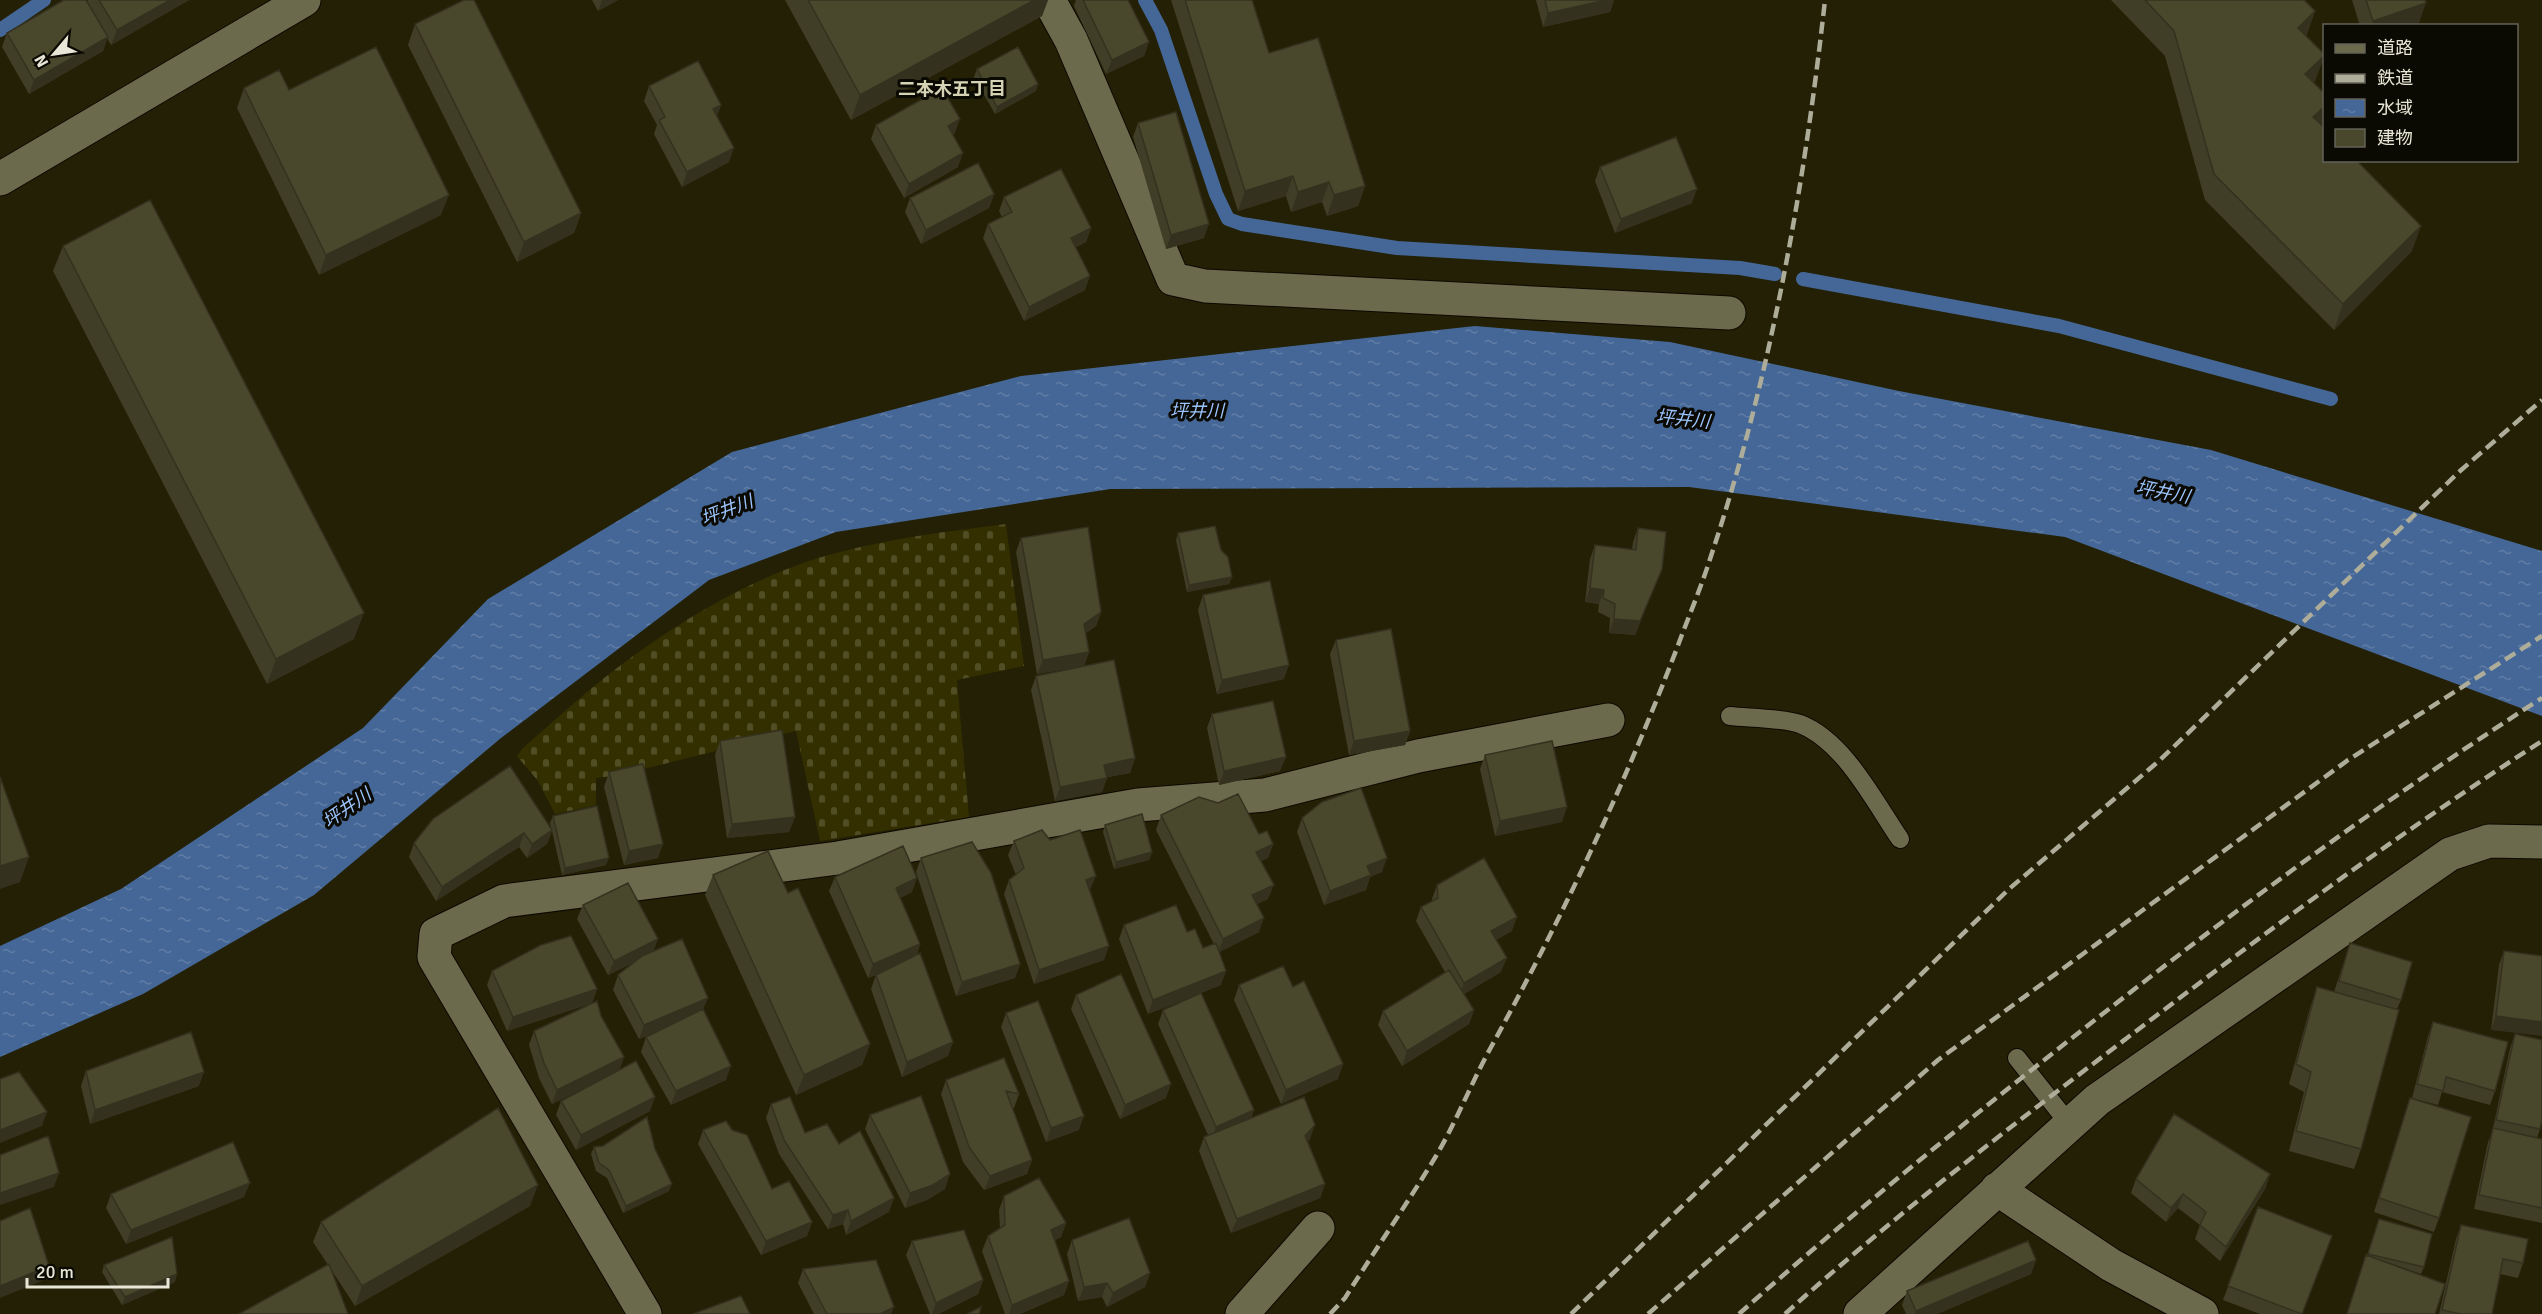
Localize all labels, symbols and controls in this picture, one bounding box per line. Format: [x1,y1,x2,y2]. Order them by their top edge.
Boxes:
north arrow [24,24,84,84]
legend [2323,24,2518,162]
text: 道路 [2377,37,2413,59]
text: N [30,51,53,71]
text: 鉄道 [2377,67,2413,89]
district label: 二本木五丁目 [898,78,1006,100]
text: 水域 [2377,97,2413,119]
text: 建物 [2377,127,2413,149]
water label: 坪井川 [1170,400,1226,422]
water label: 坪井川 [1655,405,1713,433]
water label: 坪井川 [2134,476,2194,508]
water label: 坪井川 [698,489,758,530]
water label: 坪井川 [319,782,377,832]
scale bar [27,1251,168,1289]
text: 20 m [36,1261,74,1283]

